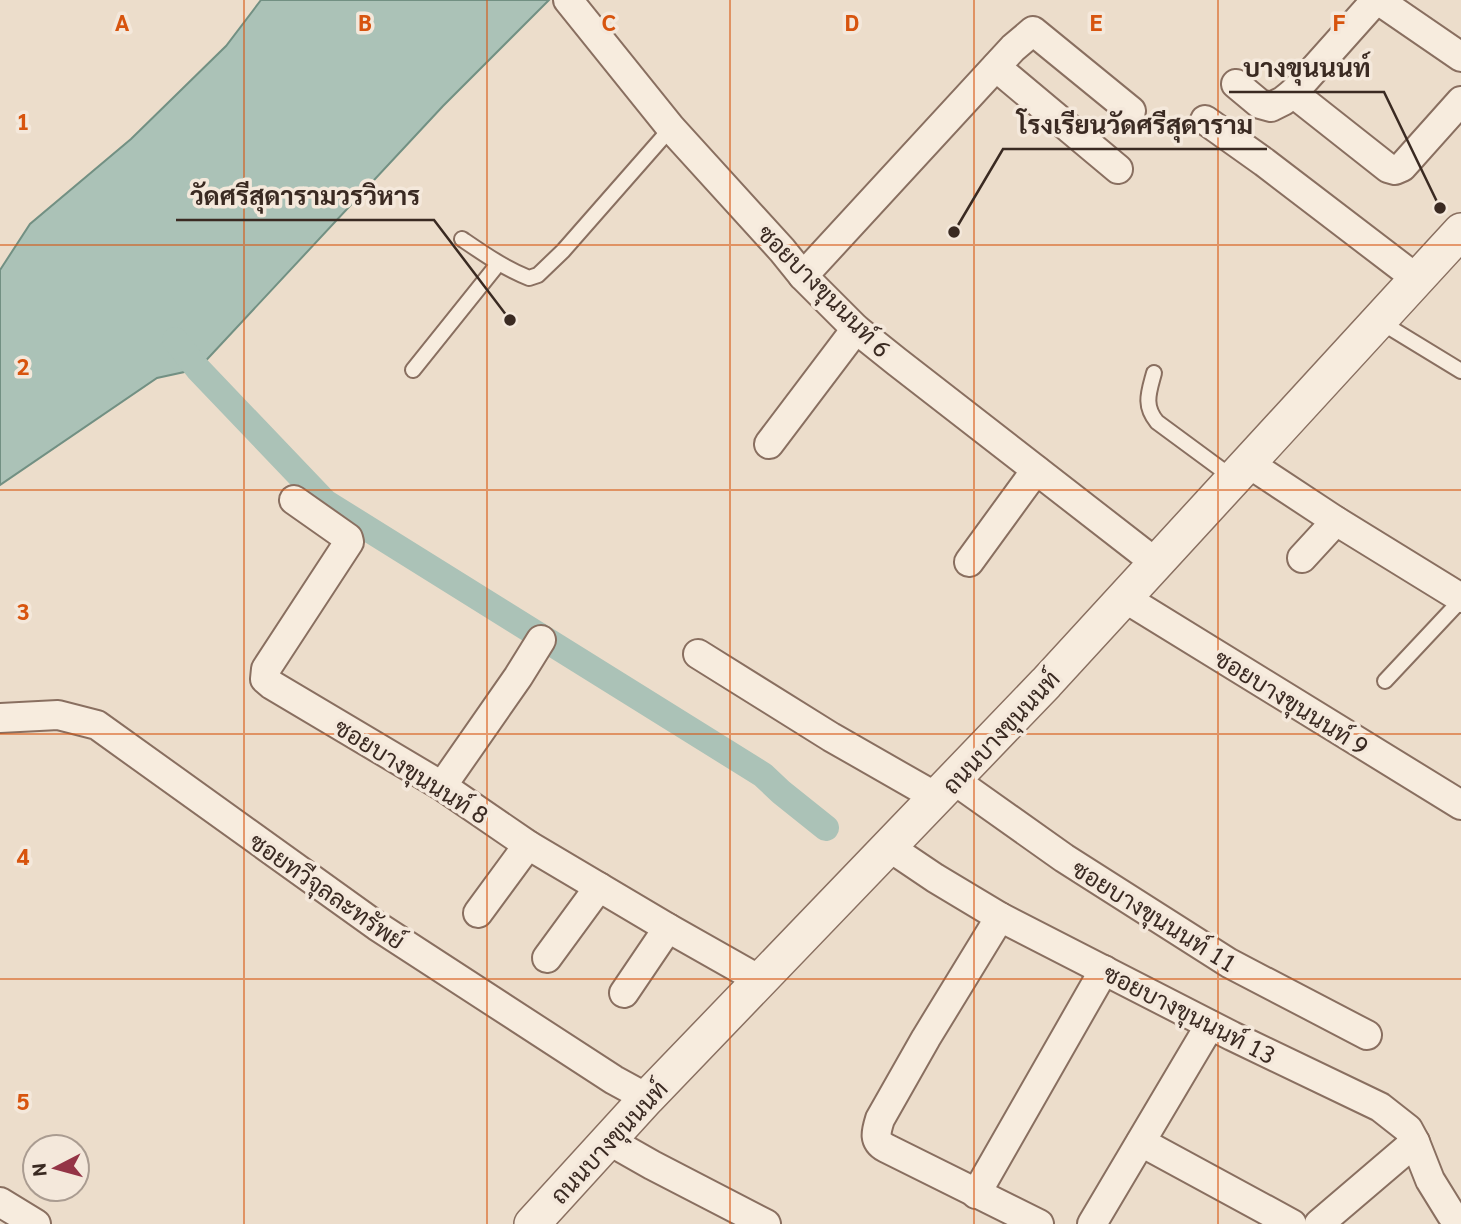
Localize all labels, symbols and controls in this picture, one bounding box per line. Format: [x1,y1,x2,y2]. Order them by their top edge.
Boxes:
text: A [115,6,130,36]
text: B [358,6,372,36]
text: C [602,6,616,36]
text: D [845,6,859,36]
text: E [1089,6,1103,36]
text: F [1332,6,1346,36]
callout: บางขุนนนท์ [1229,45,1384,92]
text: บางขุนนนท์ [1243,49,1372,86]
callout: โรงเรียนวัดศรีสุดาราม [1003,102,1267,149]
text: 1 [17,105,30,135]
text: โรงเรียนวัดศรีสุดาราม [1015,106,1253,143]
callout: วัดศรีสุดารามวรวิหาร [176,173,434,220]
text: วัดศรีสุดารามวรวิหาร [190,177,420,214]
street label: ซอยบางขุนนนท์ 6 [750,217,898,365]
text: 2 [17,350,30,380]
text: 3 [17,595,30,625]
street label: ซอยบางขุนนนท์ 9 [1208,641,1375,763]
street label: ถนนบางขุนนนท์ [934,662,1067,801]
street label: ซอยบางขุนนนท์ 8 [328,710,495,832]
street label: ซอยทวีจุลละทรัพย์ [243,824,412,957]
text: 4 [17,840,30,870]
street label: ซอยบางขุนนนท์ 11 [1065,851,1244,980]
street label: ซอยบางขุนนนท์ 13 [1098,956,1281,1072]
street label: ถนนบางขุนนนท์ [542,1072,675,1211]
text: 5 [17,1085,30,1115]
north arrow [21,1133,91,1203]
text: N [25,1162,51,1178]

